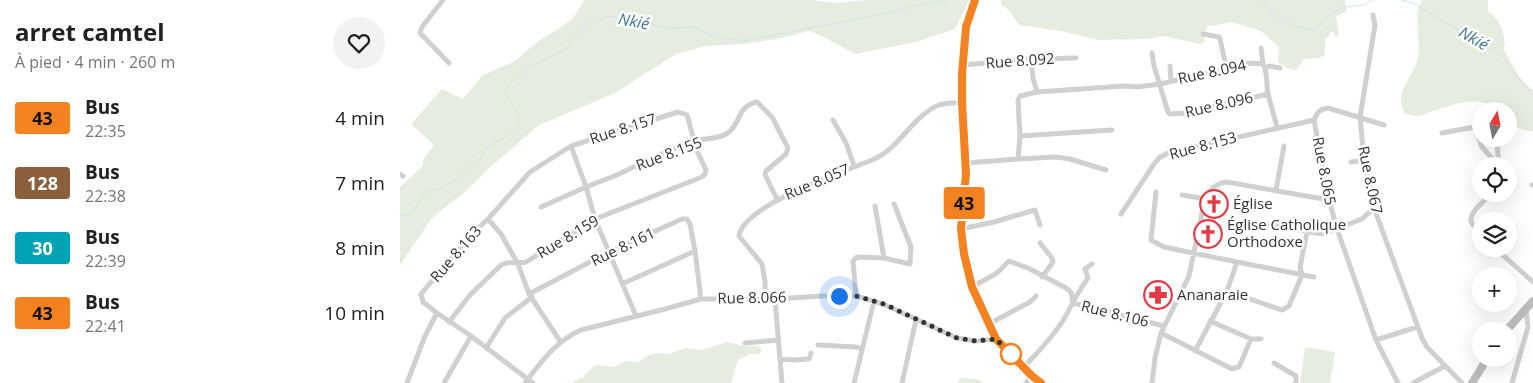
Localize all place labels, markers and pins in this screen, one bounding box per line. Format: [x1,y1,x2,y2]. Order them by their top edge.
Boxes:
church icon: Église [1199,189,1229,219]
place label: Église [1233,193,1273,213]
place label: Église Catholique Orthodoxe [1227,214,1346,251]
church icon: Église Catholique Orthodoxe [1193,219,1223,249]
pharmacy icon: Ananaraie [1143,280,1173,310]
place label: Ananaraie [1177,284,1248,304]
unlabelled marker [1000,343,1022,365]

